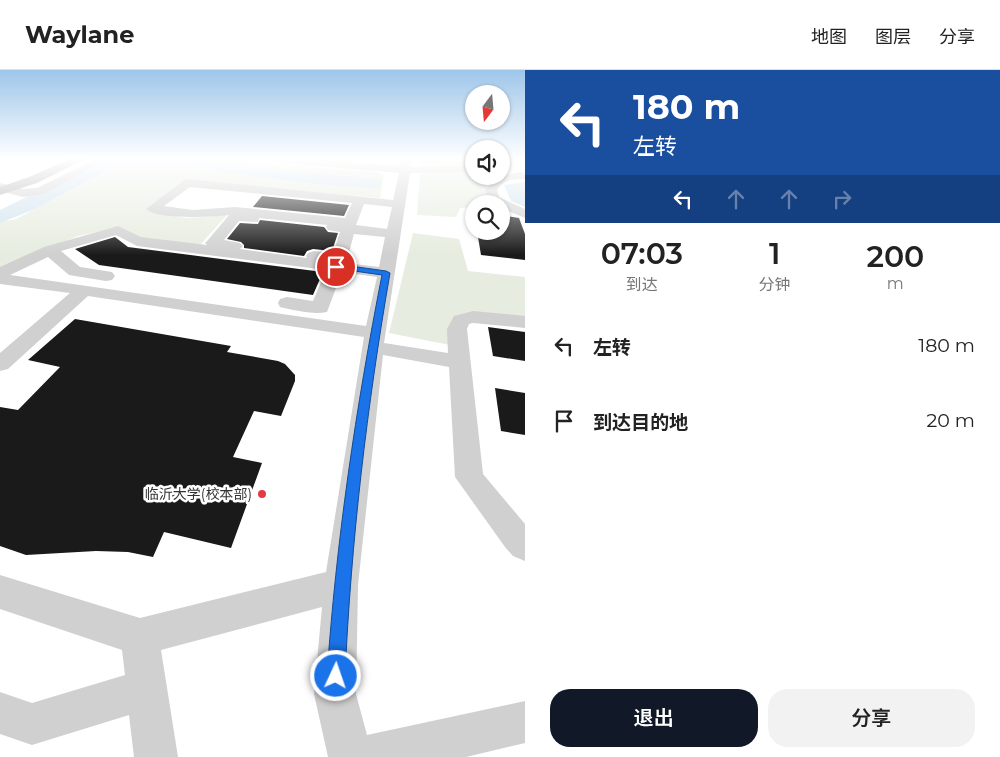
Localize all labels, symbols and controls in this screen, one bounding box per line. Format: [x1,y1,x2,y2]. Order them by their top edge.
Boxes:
text: Waylane [25,20,134,49]
text: 地图 [811,26,847,48]
text: 图层 [875,26,911,48]
text: 分享 [939,26,975,48]
north arrow [465,85,510,130]
map controls [465,85,510,240]
text: 180 m [633,85,740,128]
icon: left [550,90,615,155]
text: 左转 [633,133,677,160]
button: sound [465,140,510,185]
icon: left [669,185,697,213]
icon: ahead [722,185,750,213]
icon: ahead [775,185,803,213]
icon: right [828,185,856,213]
button: search [465,195,510,240]
text: 07:03 [601,235,683,272]
text: 1 [769,235,780,272]
text: 200 [866,238,924,275]
pin [315,246,357,288]
icon: arrive [322,253,350,281]
text: m [887,274,904,293]
text: 到达 [626,275,658,294]
text: 分钟 [759,275,791,294]
icon: left [550,332,578,360]
text: 180 m [918,334,975,357]
text: 左转 [593,336,631,359]
icon: arrive [550,407,578,435]
text: 20 m [927,409,975,432]
text: 到达目的地 [593,411,688,434]
place label: 临沂大学(校本部) [145,485,252,503]
marker: 临沂大学(校本部) [256,488,268,500]
position arrow [309,649,361,701]
button: 退出 [550,689,758,747]
button: 分享 [768,689,975,747]

